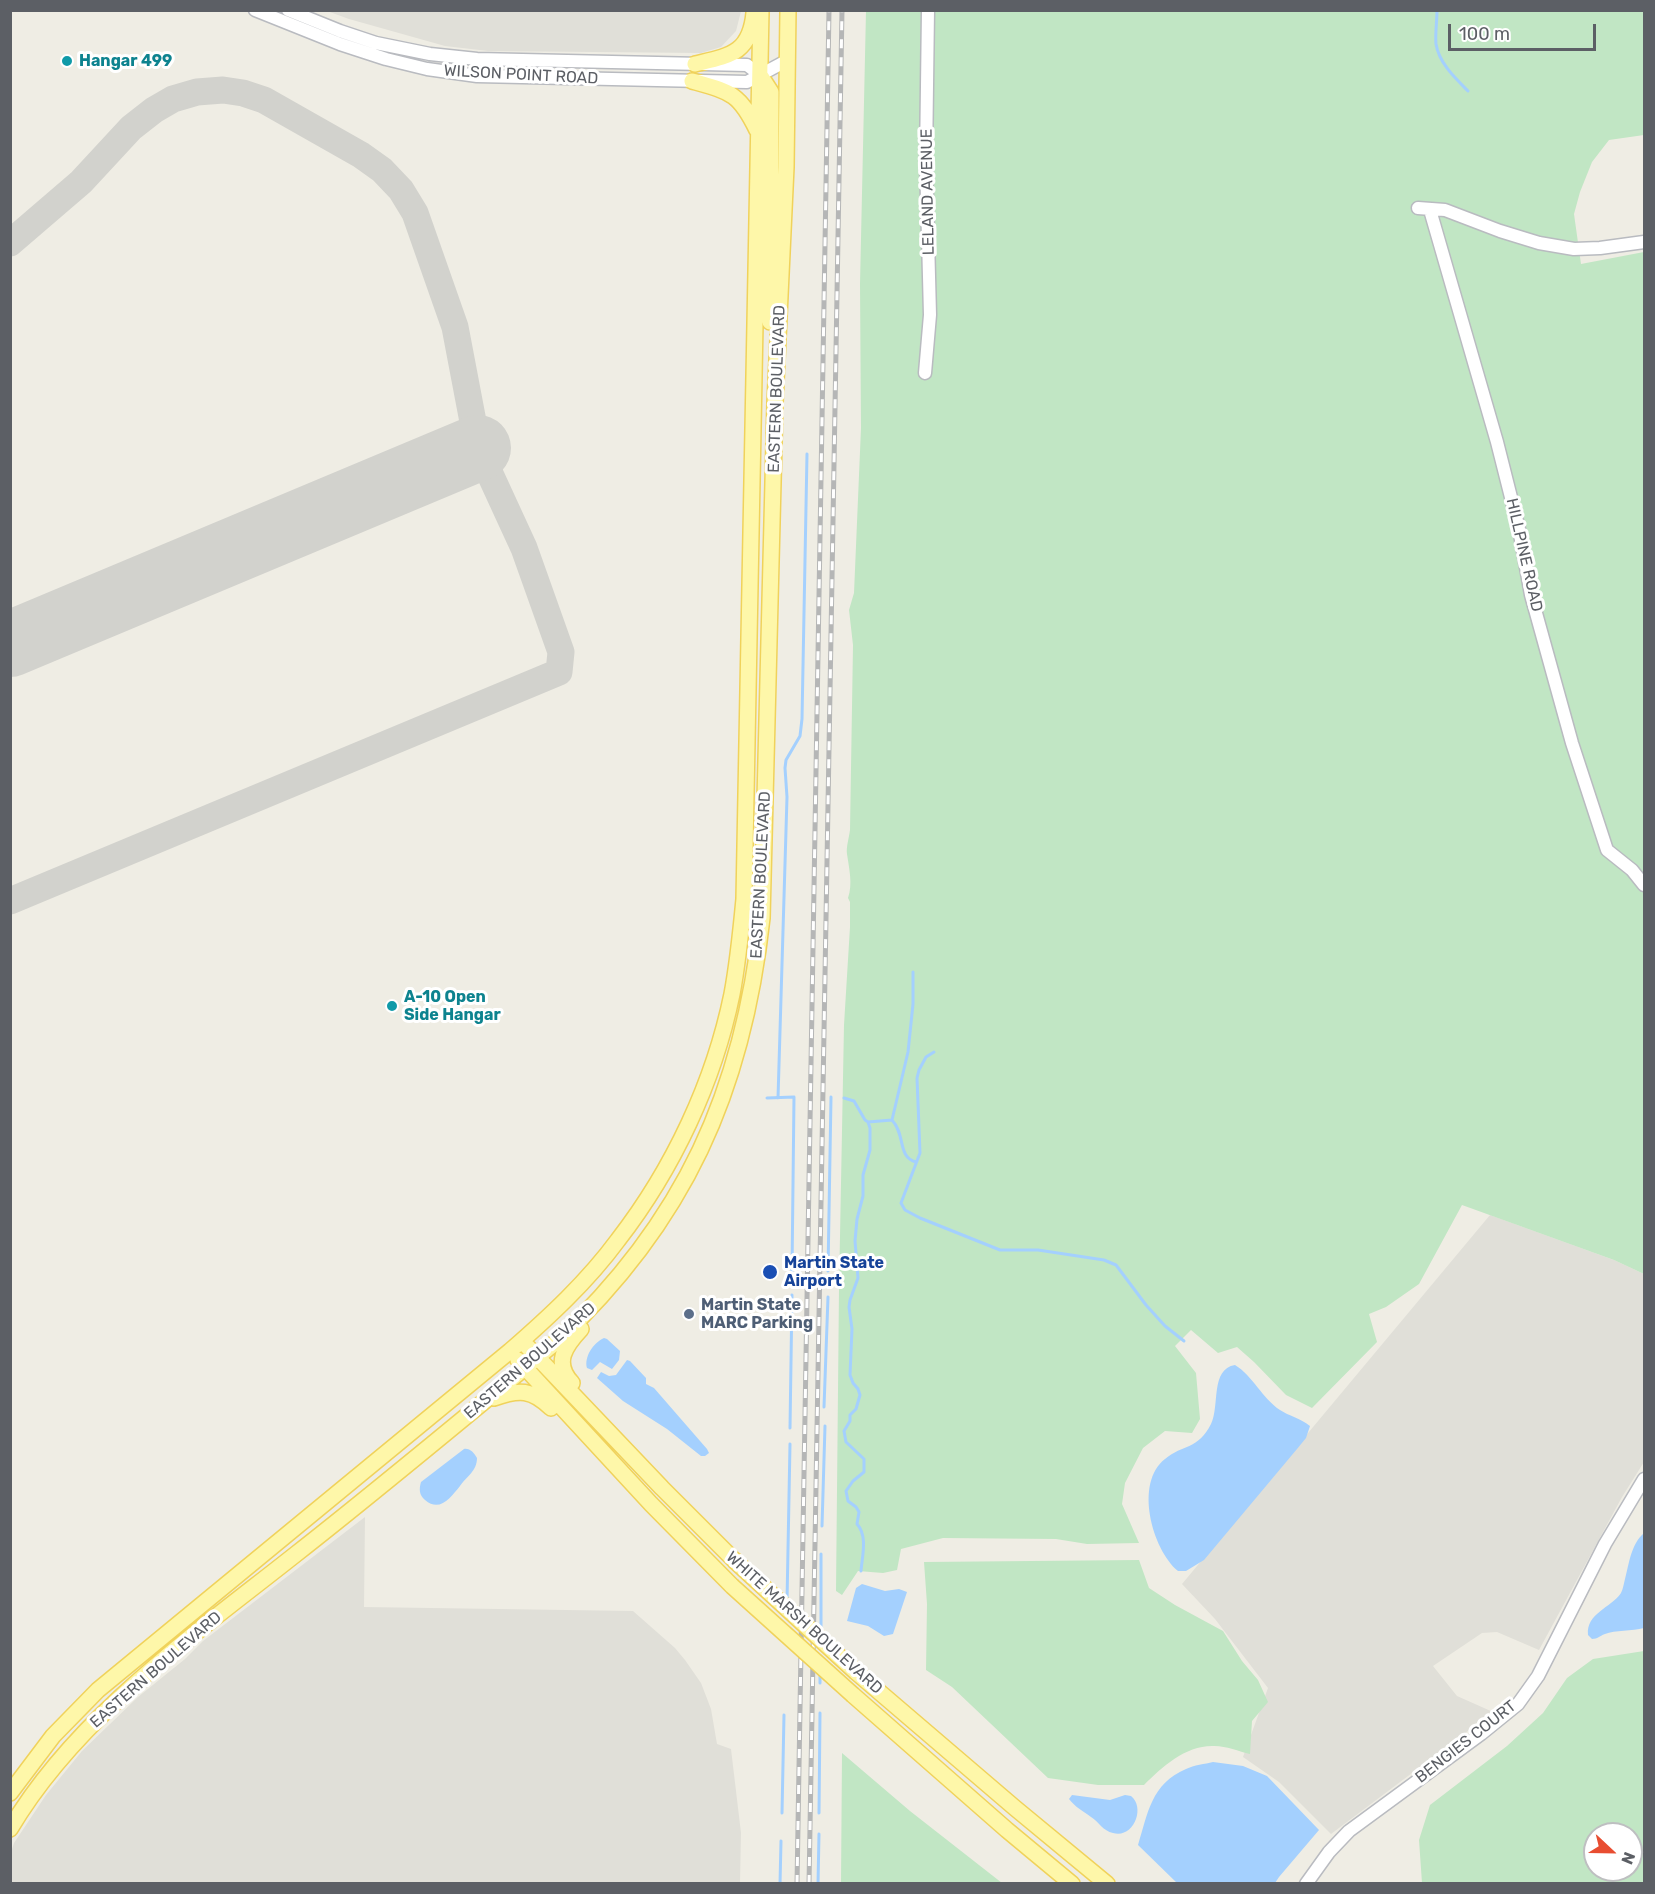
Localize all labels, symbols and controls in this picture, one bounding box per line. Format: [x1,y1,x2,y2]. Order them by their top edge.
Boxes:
scale bar [1451,12,1600,50]
text: 100 m [1459,23,1510,45]
place label: Hangar 499 [79,51,172,71]
marker: Hangar 499 [60,54,74,68]
street label: WILSON POINT ROAD [443,61,599,89]
street label: LELAND AVENUE [917,129,939,255]
street label: EASTERN BOULEVARD [764,305,790,473]
street label: HILLPINE ROAD [1502,496,1546,614]
street label: EASTERN BOULEVARD [747,791,775,959]
place label: A-10 Open Side Hangar [404,987,501,1025]
marker: A-10 Open Side Hangar [385,999,399,1013]
place label: Martin State Airport [784,1253,884,1291]
marker: Martin State Airport [761,1263,779,1281]
place label: Martin State MARC Parking [701,1295,813,1333]
street label: EASTERN BOULEVARD [460,1299,600,1423]
marker: Martin State MARC Parking [682,1307,696,1321]
street label: WHITE MARSH BOULEVARD [722,1548,886,1698]
street label: EASTERN BOULEVARD [86,1608,226,1732]
street label: BENGIES COURT [1412,1697,1520,1787]
north arrow [1583,1822,1643,1882]
text: N [1617,1849,1639,1867]

